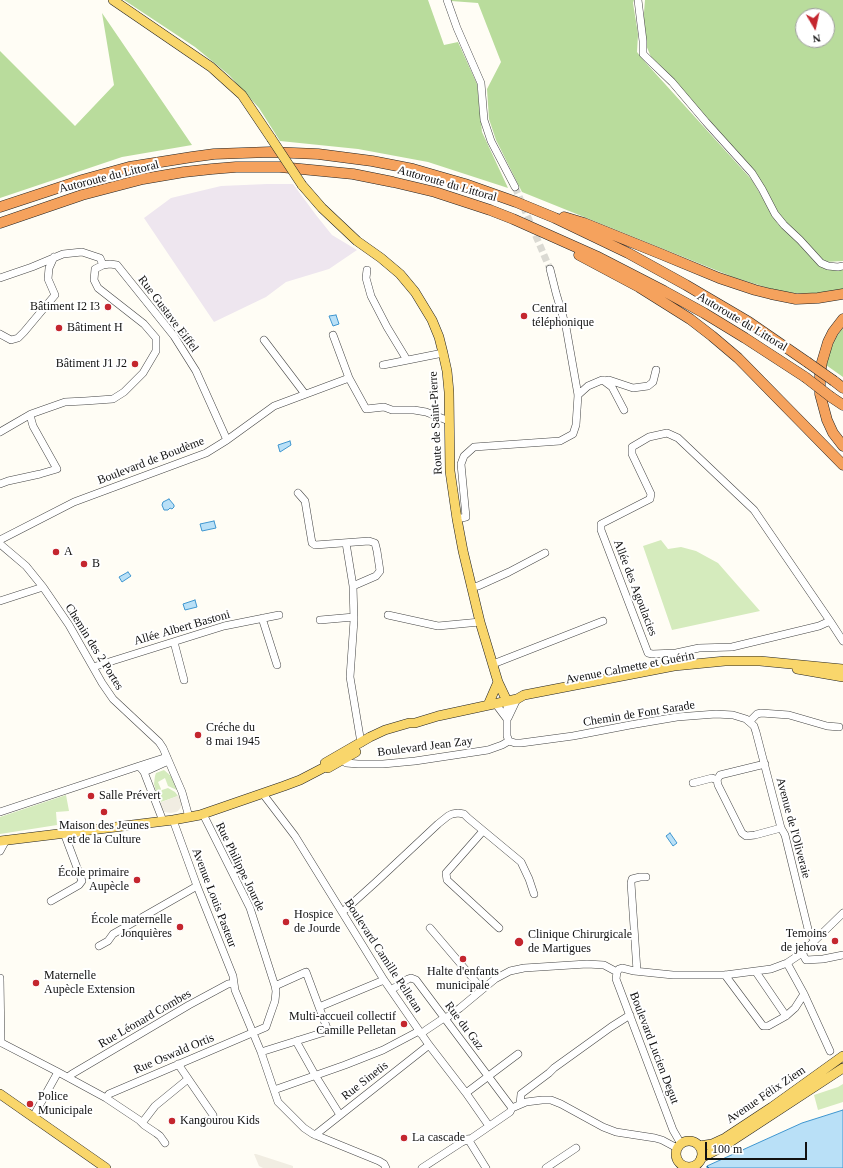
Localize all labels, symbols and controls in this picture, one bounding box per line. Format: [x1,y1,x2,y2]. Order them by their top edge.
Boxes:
north arrow [795,8,835,48]
text: N [812,32,822,45]
street label: Autoroute du Littoral [57,158,161,196]
street label: Autoroute du Littoral [396,163,498,205]
street label: Rue Gustave Eiffel [135,273,201,355]
street label: Autoroute du Littoral [694,289,790,355]
place label: Bâtiment I2 I3 [30,300,100,314]
marker: Bâtiment I2 I3 [103,302,113,312]
place label: Central téléphonique [532,302,594,330]
marker: Central téléphonique [519,311,529,321]
place label: Bâtiment H [67,321,123,335]
marker: Bâtiment H [54,323,64,333]
place label: Bâtiment J1 J2 [56,357,127,371]
marker: Bâtiment J1 J2 [130,359,140,369]
street label: Route de Saint-Pierre [426,371,446,475]
street label: Boulevard de Boudème [96,434,206,488]
street label: Allée des Agoulacies [610,538,660,638]
place label: A [64,545,73,559]
marker: A [51,547,61,557]
place label: B [92,557,100,571]
marker: B [79,559,89,569]
street label: Chemin des 2 Portes [62,601,126,693]
street label: Allée Albert Bastoni [132,607,232,649]
street label: Avenue Calmette et Guérin [564,648,696,688]
street label: Chemin de Font Sarade [582,698,696,730]
place label: Créche du 8 mai 1945 [206,721,260,749]
marker: Créche du 8 mai 1945 [193,730,203,740]
street label: Boulevard Jean Zay [376,734,474,760]
street label: Avenue de l'Oliveraie [773,776,813,880]
place label: Salle Prévert [99,789,161,803]
marker: Salle Prévert [86,791,96,801]
marker: Maison des Jeunes et de la Culture [99,807,109,817]
place label: Maison des Jeunes et de la Culture [59,819,149,847]
street label: Rue Philippe Jourde [212,820,268,914]
street label: Avenue Louis Pasteur [188,846,240,950]
place label: École primaire Aupècle [58,866,129,894]
marker: École primaire Aupècle [132,875,142,885]
street label: Boulevard Camille Pelletan [341,896,425,1016]
place label: Hospice de Jourde [294,908,340,936]
place label: École maternelle Jonquières [91,913,172,941]
marker: Hospice de Jourde [281,917,291,927]
marker: École maternelle Jonquières [175,922,185,932]
place label: Temoins de jehova [781,927,827,955]
place label: Clinique Chirurgicale de Martigues [528,928,632,956]
marker: Clinique Chirurgicale de Martigues [513,936,525,948]
marker: Temoins de jehova [830,936,840,946]
marker: Halte d'enfants municipale [458,954,468,964]
place label: Halte d'enfants municipale [427,965,499,993]
place label: Maternelle Aupècle Extension [44,969,135,997]
marker: Maternelle Aupècle Extension [31,978,41,988]
street label: Rue Léonard Combes [96,987,194,1051]
street label: Boulevard Lucien Degut [626,990,682,1106]
street label: Rue du Gaz [441,999,487,1053]
place label: Multi-accueil collectif Camille Pelletan [289,1010,396,1038]
marker: Multi-accueil collectif Camille Pelletan [399,1019,409,1029]
street label: Rue Oswald Ortis [132,1031,216,1077]
street label: Rue Sinetis [339,1058,391,1104]
street label: Avenue Félix Ziem [724,1063,808,1127]
place label: Police Municipale [38,1090,93,1118]
marker: Police Municipale [25,1099,35,1109]
place label: Kangourou Kids [180,1114,260,1128]
marker: Kangourou Kids [167,1116,177,1126]
place label: La cascade [412,1131,465,1145]
marker: La cascade [399,1133,409,1143]
scale bar [707,1134,809,1160]
text: 100 m [712,1142,742,1156]

